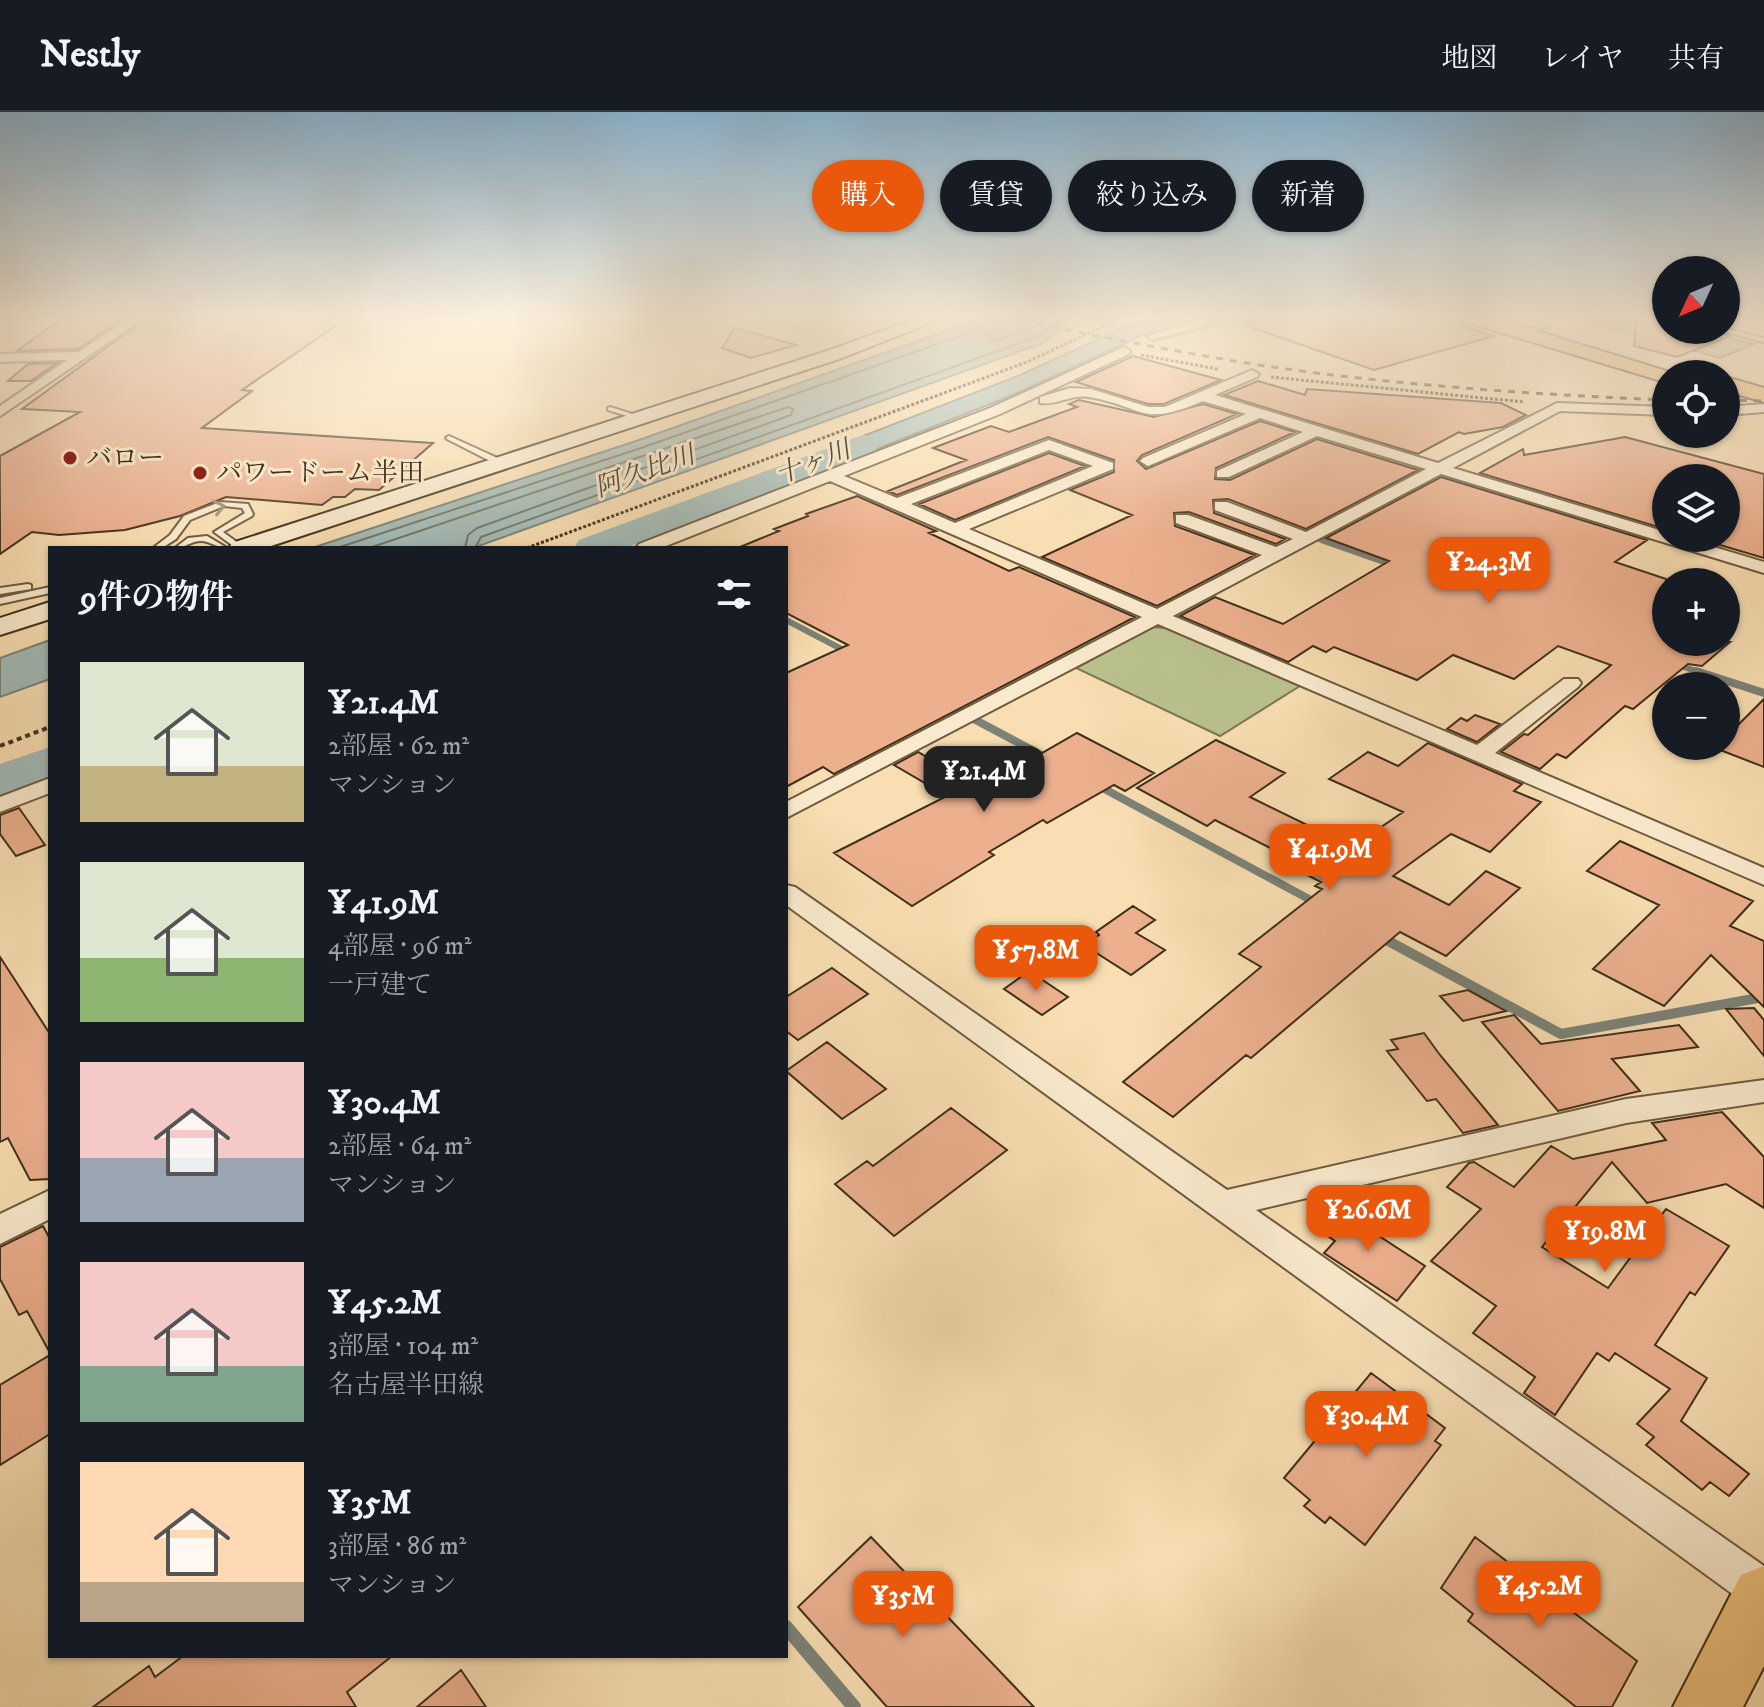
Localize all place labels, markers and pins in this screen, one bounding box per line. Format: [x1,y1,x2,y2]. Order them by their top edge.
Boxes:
place label: バロー [86,442,164,475]
marker: バロー [61,449,79,467]
place label: パワードーム半田 [216,457,424,490]
marker: パワードーム半田 [191,464,209,482]
pin: ¥24.3M [1424,537,1554,605]
pin: ¥21.4M [919,746,1049,814]
pin: ¥41.9M [1265,824,1395,892]
pin: ¥57.8M [971,925,1101,993]
pin: ¥26.6M [1303,1185,1433,1253]
pin: ¥19.8M [1540,1206,1670,1274]
pin: ¥30.4M [1301,1391,1431,1459]
pin: ¥45.2M [1474,1561,1604,1629]
pin: ¥35M [856,1571,950,1639]

